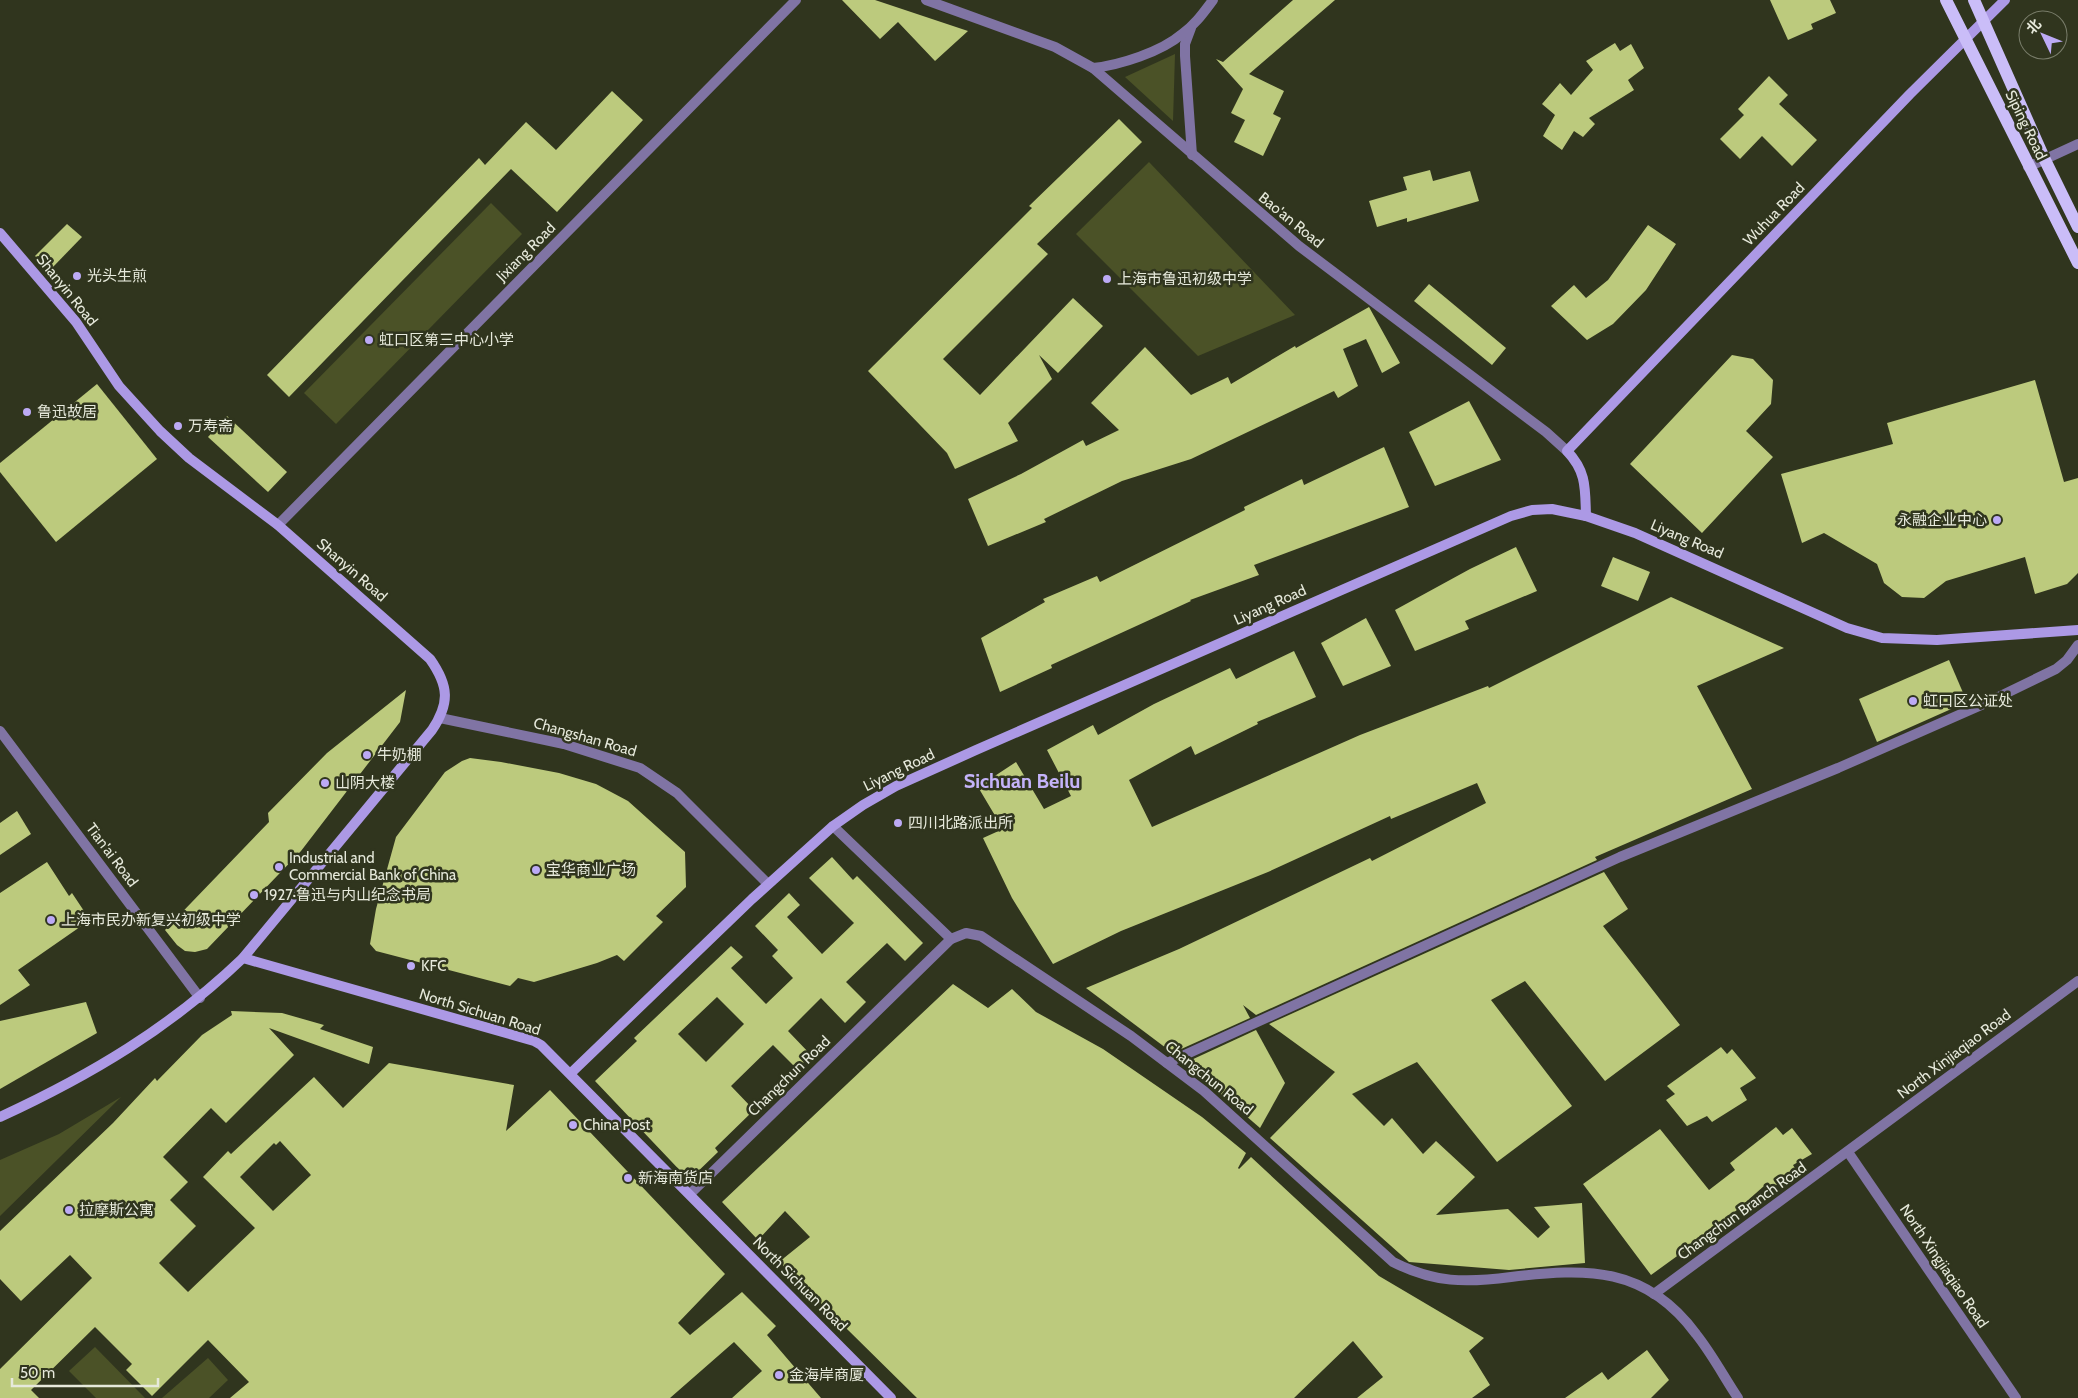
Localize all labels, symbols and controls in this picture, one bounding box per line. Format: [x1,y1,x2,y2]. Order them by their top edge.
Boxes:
north arrow [2018,10,2068,60]
text: 北 [2022,15,2045,37]
street label: Siping Road [2001,87,2051,163]
street label: Wuhua Road [1739,179,1809,249]
street label: Bao'an Road [1255,188,1327,252]
street label: Jixiang Road [492,219,559,286]
street label: Shanyin Road [33,250,101,330]
place label: 光头生煎 [87,267,147,285]
marker: 光头生煎 [71,270,83,282]
place label: 上海市鲁迅初级中学 [1117,270,1252,288]
marker: 上海市鲁迅初级中学 [1101,273,1113,285]
place label: 虹口区第三中心小学 [379,331,514,349]
marker: 虹口区第三中心小学 [363,334,375,346]
place label: 鲁迅故居 [37,403,97,421]
marker: 鲁迅故居 [21,406,33,418]
place label: 万寿斋 [188,417,233,435]
marker: 万寿斋 [172,420,184,432]
place label: 永融企业中心 [1897,511,1987,529]
marker: 永融企业中心 [1991,514,2003,526]
street label: Liyang Road [1648,516,1726,562]
street label: Shanyin Road [313,535,391,605]
street label: Liyang Road [1231,581,1309,629]
place label: 虹口区公证处 [1923,692,2013,710]
marker: 虹口区公证处 [1907,695,1919,707]
street label: Changshan Road [531,714,639,760]
street label: Liyang Road [860,745,938,795]
place label: 牛奶棚 [377,746,422,764]
marker: 牛奶棚 [361,749,373,761]
district label: Sichuan Beilu [964,769,1080,793]
place label: 山阴大楼 [335,774,395,792]
marker: 山阴大楼 [319,777,331,789]
place label: 四川北路派出所 [908,814,1013,832]
marker: 四川北路派出所 [892,817,904,829]
street label: Tian'ai Road [82,820,142,890]
place label: Industrial and Commercial Bank of China [289,849,457,884]
marker: Industrial and Commercial Bank of China [273,861,285,873]
place label: 宝华商业广场 [546,861,636,879]
marker: 宝华商业广场 [530,864,542,876]
place label: 1927·鲁迅与内山纪念书局 [264,886,431,904]
marker: 1927·鲁迅与内山纪念书局 [248,889,260,901]
place label: 上海市民办新复兴初级中学 [61,911,241,929]
marker: 上海市民办新复兴初级中学 [45,914,57,926]
place label: KFC [421,957,446,975]
marker: KFC [405,960,417,972]
street label: North Sichuan Road [417,985,543,1039]
street label: North Xinjiaqiao Road [1894,1006,2014,1102]
street label: Changchun Road [744,1032,834,1120]
street label: Changchun Road [1162,1037,1256,1119]
place label: China Post [583,1116,650,1134]
marker: China Post [567,1119,579,1131]
street label: Changchun Branch Road [1674,1158,1810,1264]
place label: 新海南货店 [638,1169,713,1187]
marker: 新海南货店 [622,1172,634,1184]
place label: 拉摩斯公寓 [79,1201,154,1219]
street label: North Xingjiaqiao Road [1896,1201,1992,1331]
marker: 拉摩斯公寓 [63,1204,75,1216]
street label: North Sichuan Road [749,1233,851,1335]
scale bar [12,1356,159,1388]
text: 50 m [20,1364,55,1382]
place label: 金海岸商厦 [789,1366,864,1384]
marker: 金海岸商厦 [773,1369,785,1381]

